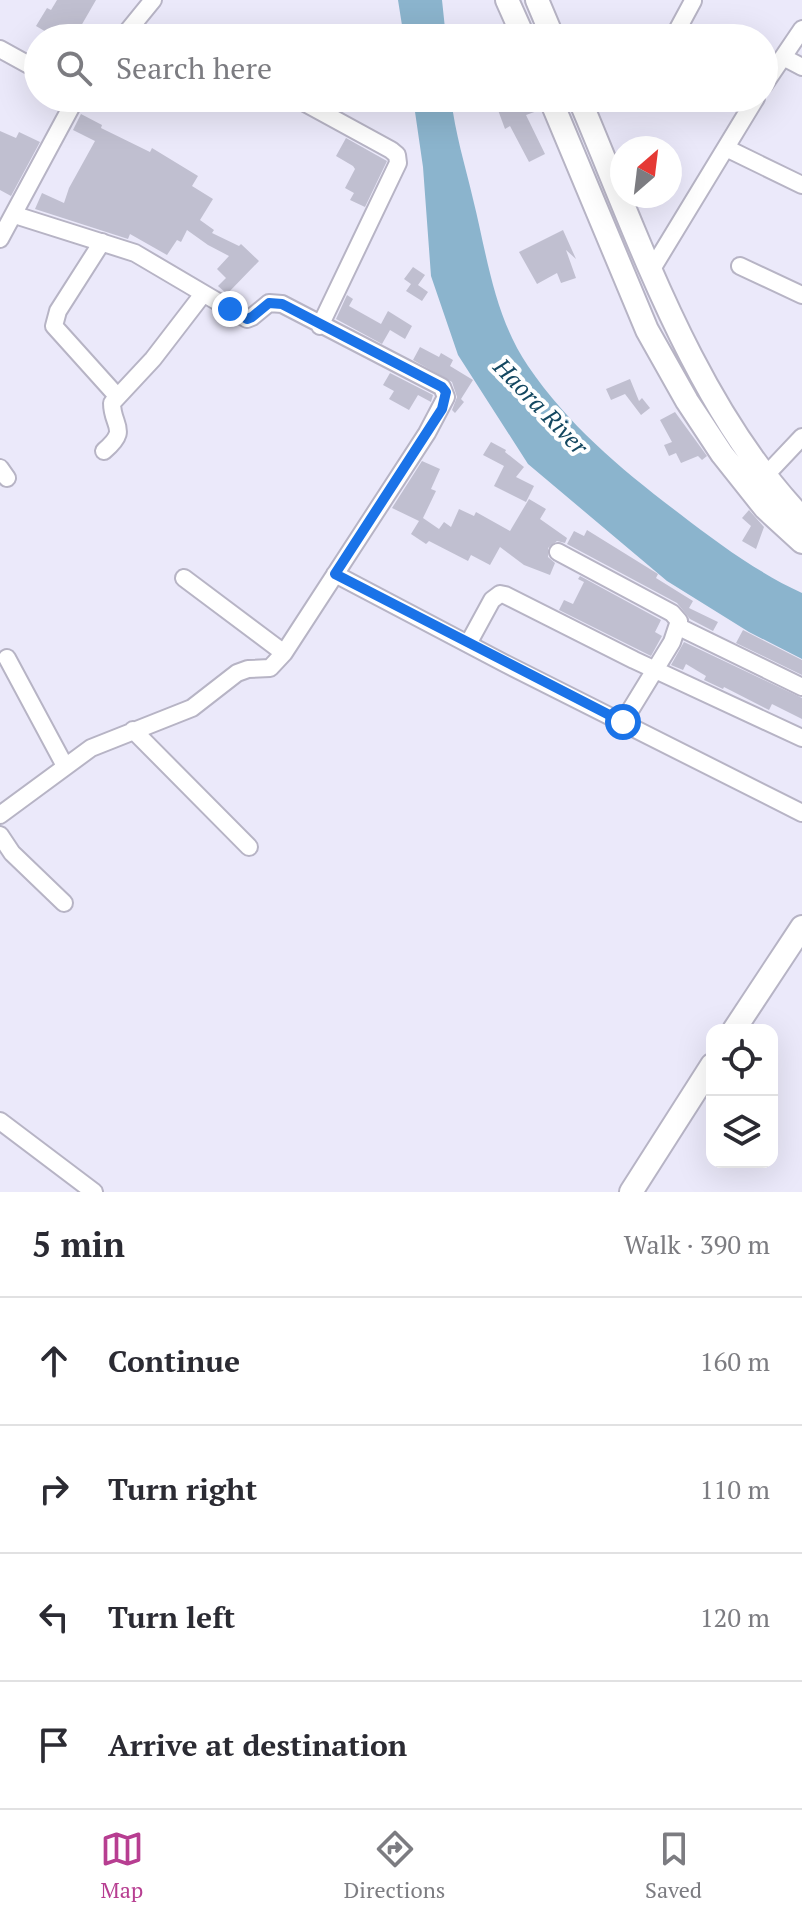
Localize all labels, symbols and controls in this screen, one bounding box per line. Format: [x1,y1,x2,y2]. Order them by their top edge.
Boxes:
search box [24,24,778,112]
icon: search [52,46,96,90]
text: Search here [116,48,272,88]
north arrow [610,136,682,208]
route end [212,291,248,327]
water label: Haora River [486,350,596,462]
route start [605,704,641,740]
map controls [706,1024,778,1168]
button: locate [706,1024,778,1096]
button: layers [706,1096,778,1168]
text: 5 min [32,1222,125,1267]
text: Walk · 390 m [624,1227,770,1261]
icon: ahead [32,1339,76,1383]
text: Continue [108,1341,240,1381]
text: 160 m [700,1344,770,1378]
icon: right [32,1467,76,1511]
text: Turn right [108,1469,257,1509]
text: 110 m [700,1472,770,1506]
icon: left [32,1595,76,1639]
text: Turn left [108,1597,235,1637]
text: 120 m [700,1600,770,1634]
icon: arrive [32,1723,76,1767]
text: Arrive at destination [108,1725,407,1765]
tab: Map [100,1827,144,1904]
tab: Directions [344,1827,445,1904]
tab: Saved [645,1827,702,1904]

